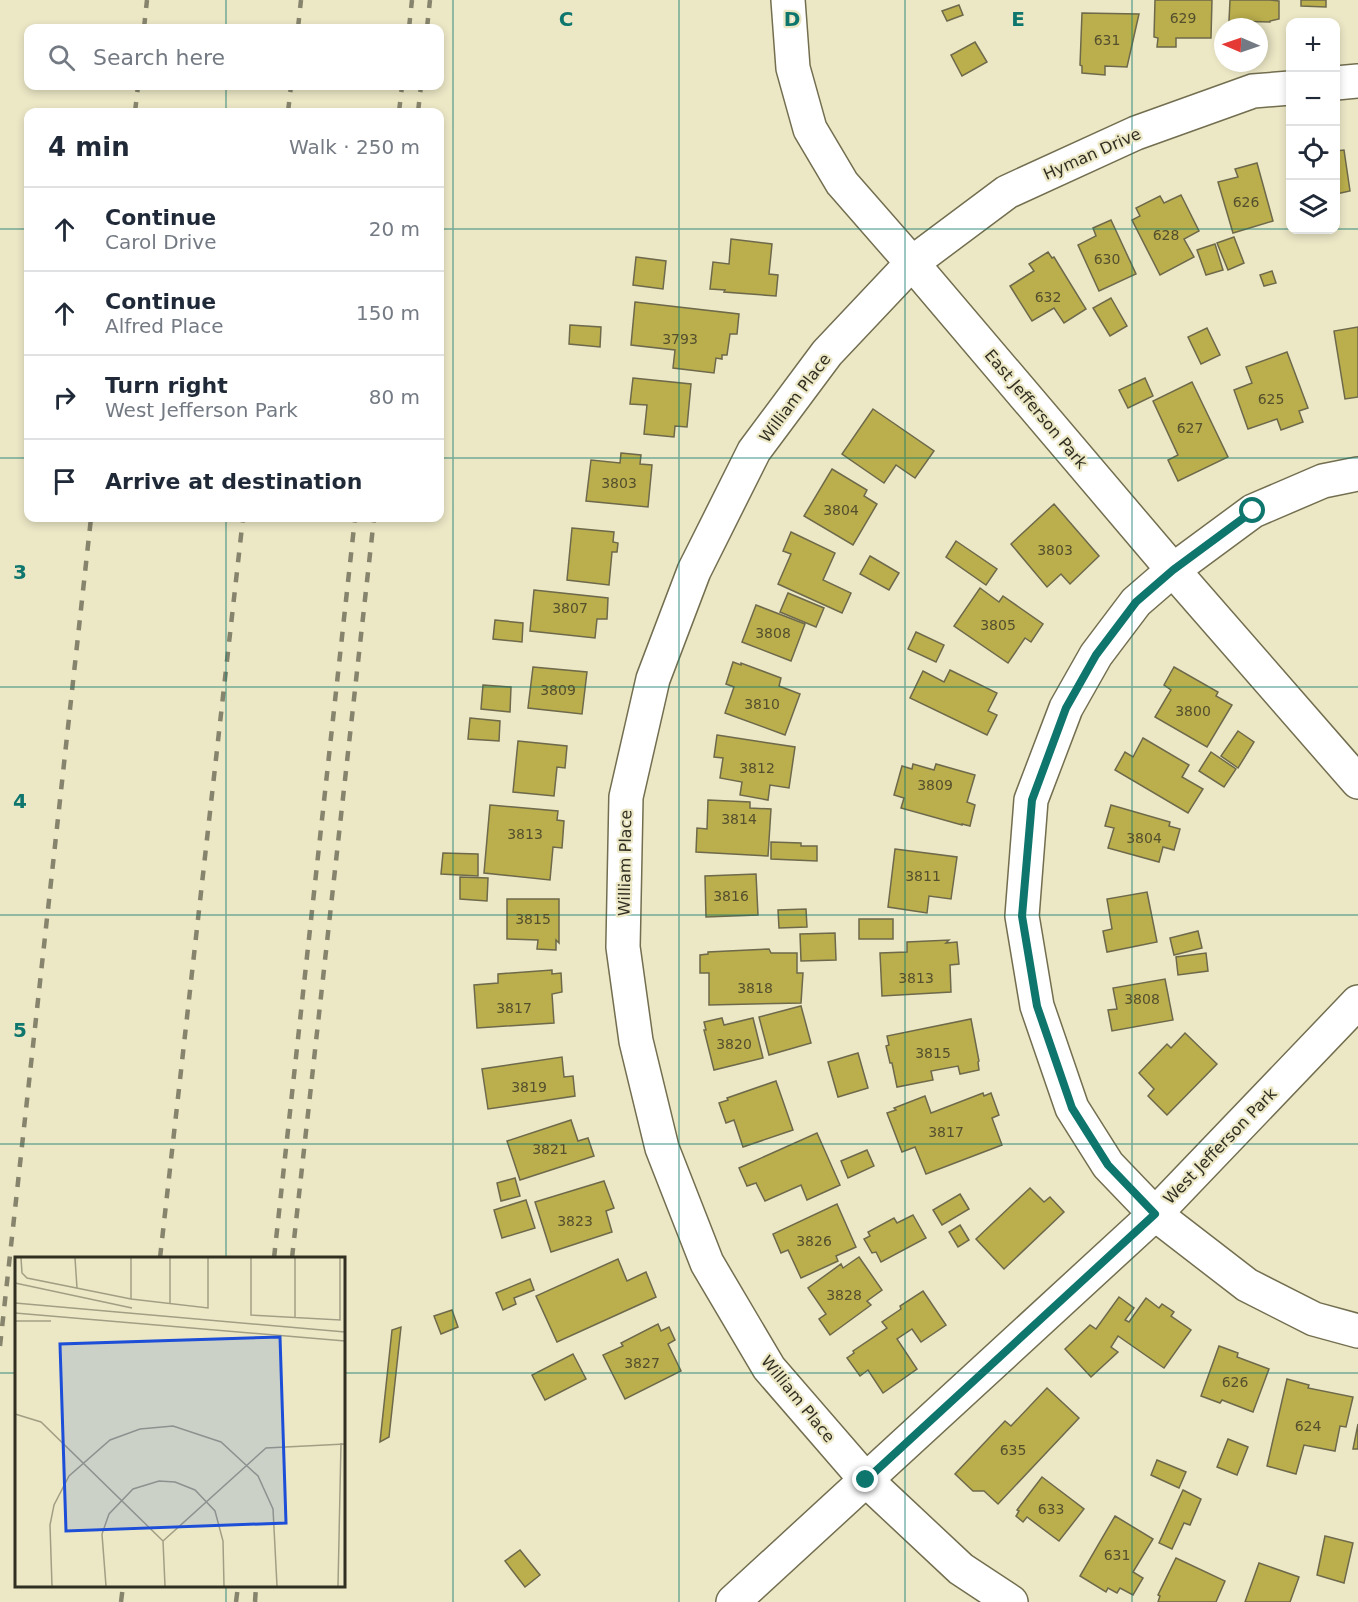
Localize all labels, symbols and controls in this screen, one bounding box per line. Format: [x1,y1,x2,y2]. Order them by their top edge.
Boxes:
text: C [559,7,573,31]
text: D [784,7,800,31]
text: E [1011,7,1025,31]
house number: 629 [1170,10,1196,26]
north arrow [1214,18,1268,72]
map controls [1286,18,1340,234]
button: + [1286,18,1340,72]
search box [24,24,444,90]
house number: 631 [1094,32,1120,48]
icon: search [45,41,78,74]
text: Search here [93,45,225,70]
button: − [1286,72,1340,126]
street label: Hyman Drive [1040,124,1144,184]
button: locate [1286,126,1340,180]
text: 4 min [48,132,130,162]
text: Walk · 250 m [289,135,420,159]
button: layers [1286,180,1340,234]
house number: 626 [1233,194,1259,210]
text: Continue [105,205,216,230]
icon: ahead [48,213,81,246]
text: 20 m [369,217,420,241]
house number: 628 [1153,227,1179,243]
text: Carol Drive [105,230,216,254]
house number: 630 [1094,251,1120,267]
text: Continue [105,289,216,314]
house number: 632 [1035,289,1061,305]
icon: ahead [48,297,81,330]
text: 150 m [356,301,420,325]
text: Alfred Place [105,314,224,338]
house number: 3793 [662,331,698,347]
street label: East Jefferson Park [981,346,1092,473]
street label: William Place [755,350,835,446]
text: Turn right [105,373,228,398]
icon: right [48,381,81,414]
text: 80 m [369,385,420,409]
house number: 625 [1258,391,1284,407]
text: West Jefferson Park [105,398,298,422]
house number: 627 [1177,420,1203,436]
icon: arrive [48,465,81,498]
text: Arrive at destination [105,469,362,494]
house number: 3803 [601,475,637,491]
route start [1239,497,1265,523]
house number: 3804 [823,502,859,518]
house number: 3803 [1037,542,1073,558]
text: 3 [13,560,27,584]
house number: 3807 [552,600,588,616]
house number: 3805 [980,617,1016,633]
house number: 3808 [755,625,791,641]
house number: 3809 [540,682,576,698]
house number: 3810 [744,696,780,712]
house number: 3800 [1175,703,1211,719]
house number: 3812 [739,760,775,776]
house number: 3809 [917,777,953,793]
text: 4 [13,789,27,813]
street label: William Place [615,810,635,916]
house number: 3814 [721,811,757,827]
house number: 3813 [507,826,543,842]
house number: 3804 [1126,830,1162,846]
house number: 3811 [905,868,941,884]
house number: 3816 [713,888,749,904]
house number: 3815 [515,911,551,927]
house number: 3813 [898,970,934,986]
house number: 3818 [737,980,773,996]
house number: 3808 [1124,991,1160,1007]
house number: 3817 [496,1000,532,1016]
text: 5 [13,1018,27,1042]
house number: 3820 [716,1036,752,1052]
house number: 3815 [915,1045,951,1061]
house number: 3819 [511,1079,547,1095]
street label: West Jefferson Park [1160,1083,1281,1208]
house number: 3817 [928,1124,964,1140]
house number: 3821 [532,1141,568,1157]
house number: 3823 [557,1213,593,1229]
house number: 3826 [796,1233,832,1249]
inset map [15,1257,345,1587]
house number: 3828 [826,1287,862,1303]
street label: William Place [757,1352,839,1446]
house number: 3827 [624,1355,660,1371]
house number: 626 [1222,1374,1248,1390]
house number: 624 [1295,1418,1321,1434]
house number: 635 [1000,1442,1026,1458]
route end [852,1466,878,1492]
house number: 633 [1038,1501,1064,1517]
house number: 631 [1104,1547,1130,1563]

